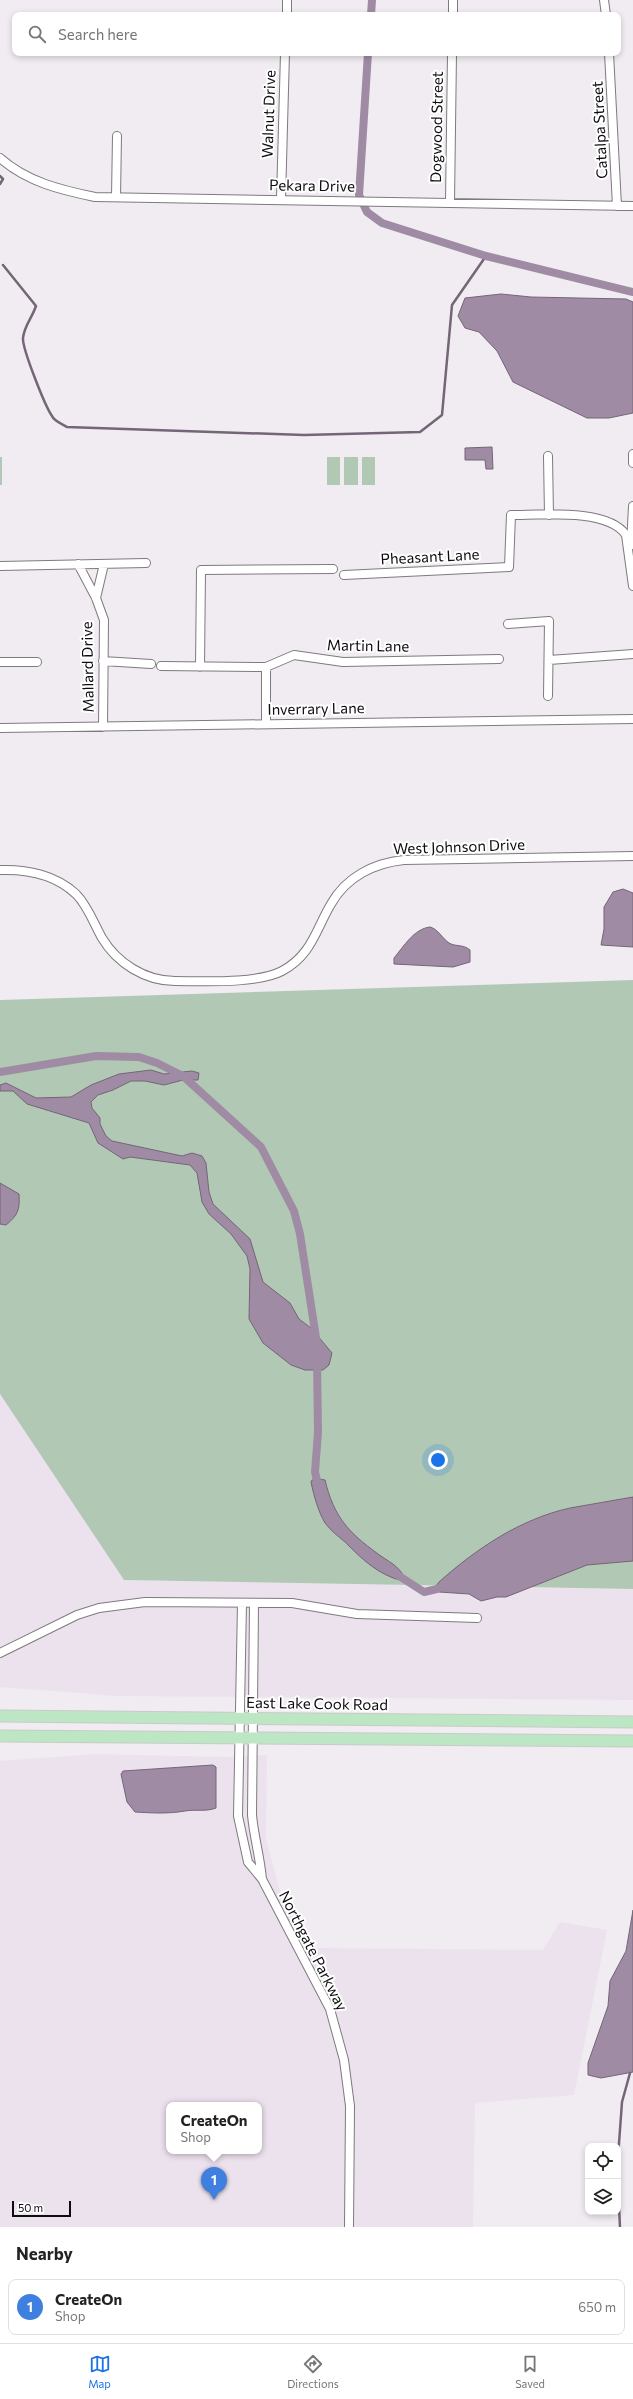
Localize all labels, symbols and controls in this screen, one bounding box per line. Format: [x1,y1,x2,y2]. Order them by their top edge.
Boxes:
search box [12,12,621,56]
icon: search [26,23,48,45]
text: Search here [58,25,137,43]
street label: Walnut Drive [257,69,279,158]
street label: Dogwood Street [426,71,446,183]
street label: Catalpa Street [587,81,611,179]
street label: Pekara Drive [269,175,355,195]
street label: Pheasant Lane [380,544,480,568]
street label: Mallard Drive [77,621,97,713]
street label: Martin Lane [327,635,409,655]
street label: Inverrary Lane [267,698,365,718]
street label: West Johnson Drive [393,835,525,857]
your location [428,1450,448,1470]
street label: East Lake Cook Road [246,1693,388,1713]
street label: Northgate Parkway [276,1887,352,2014]
popup [166,2102,262,2154]
text: CreateOn [180,2111,248,2129]
text: Shop [180,2129,211,2145]
map controls [585,2143,621,2215]
button: locate [585,2143,621,2179]
pin: 1 [201,2167,227,2200]
button: layers [585,2179,621,2215]
scale bar [12,2199,71,2218]
text: 50 m [18,2201,43,2214]
text: Nearby [16,2243,73,2264]
text: CreateOn [55,2290,122,2308]
text: 1 [27,2299,33,2315]
text: 650 m [578,2299,616,2315]
text: Shop [55,2308,86,2324]
tab: Map [88,2353,111,2390]
tab: Directions [287,2353,339,2390]
tab: Saved [515,2353,545,2390]

